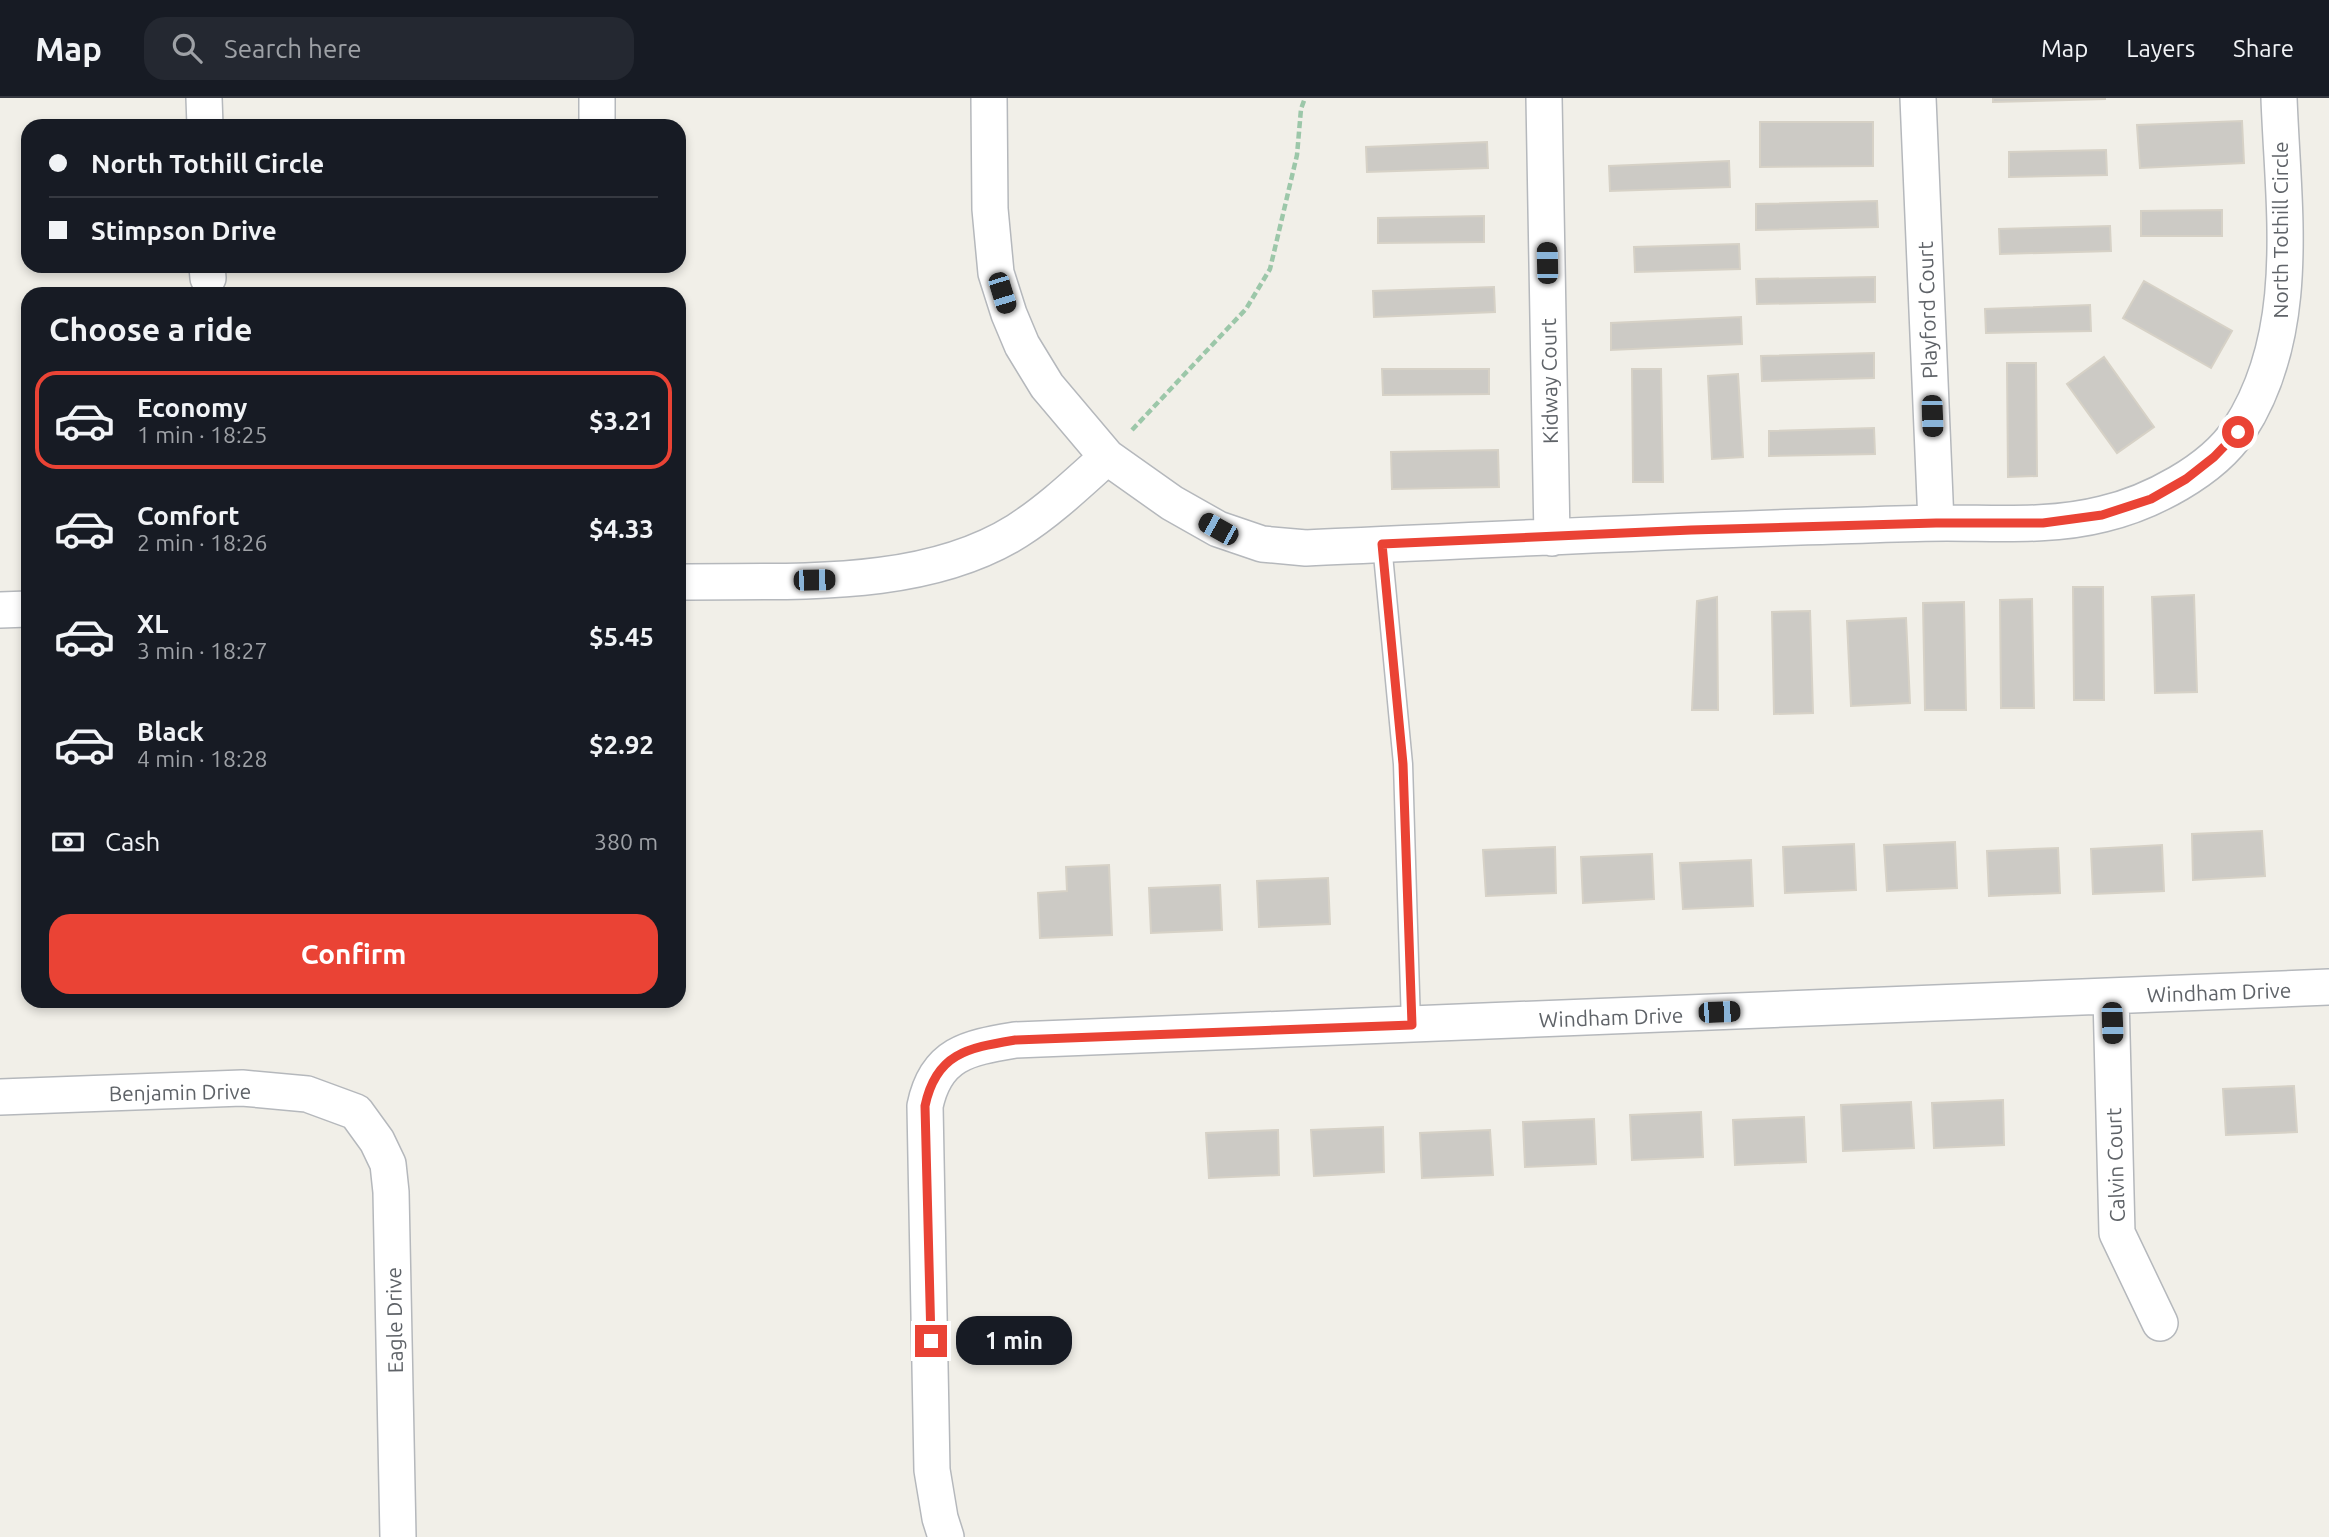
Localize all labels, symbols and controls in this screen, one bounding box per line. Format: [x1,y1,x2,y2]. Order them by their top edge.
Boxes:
search box [144,17,634,80]
icon: search [168,29,206,67]
text: Map [35,30,102,67]
text: Search here [224,34,362,63]
text: Map [2041,35,2088,62]
text: Layers [2126,35,2195,62]
text: Share [2233,35,2294,62]
street label: North Tothill Circle [2268,141,2292,319]
text: North Tothill Circle [91,149,324,178]
text: Stimpson Drive [91,216,277,245]
street label: Playford Court [1913,241,1941,379]
car [1537,242,1558,284]
car [986,270,1019,316]
text: Choose a ride [49,311,252,347]
street label: Kidway Court [1536,318,1562,444]
icon: car [53,389,116,452]
text: Economy [137,393,247,422]
car [1921,395,1944,437]
text: $3.21 [589,406,654,435]
route start [2222,416,2254,448]
text: 1 min · 18:25 [137,422,268,447]
icon: car [53,497,116,560]
text: Comfort [137,501,240,530]
car [1195,510,1242,548]
text: $4.33 [589,514,654,543]
text: 2 min · 18:26 [137,530,268,555]
car [793,569,836,591]
icon: car [53,605,116,668]
text: XL [137,609,168,638]
text: $5.45 [589,622,654,651]
text: 3 min · 18:27 [137,638,268,663]
icon: car [53,713,116,776]
text: Black [137,717,204,746]
text: $2.92 [589,730,654,759]
text: 4 min · 18:28 [137,746,268,771]
icon: cash [49,823,87,861]
text: Cash [105,827,160,856]
text: 380 m [594,829,658,854]
button: Confirm [49,914,658,994]
street label: Windham Drive [2146,977,2292,1007]
car [1698,1001,1741,1023]
street label: Windham Drive [1538,1002,1684,1032]
car [2101,1002,2124,1044]
street label: Benjamin Drive [109,1079,251,1105]
street label: Calvin Court [2101,1107,2129,1223]
street label: Eagle Drive [381,1267,407,1373]
callout: 1 min [956,1316,1071,1366]
route end [915,1325,947,1357]
text: 1 min [985,1328,1043,1353]

